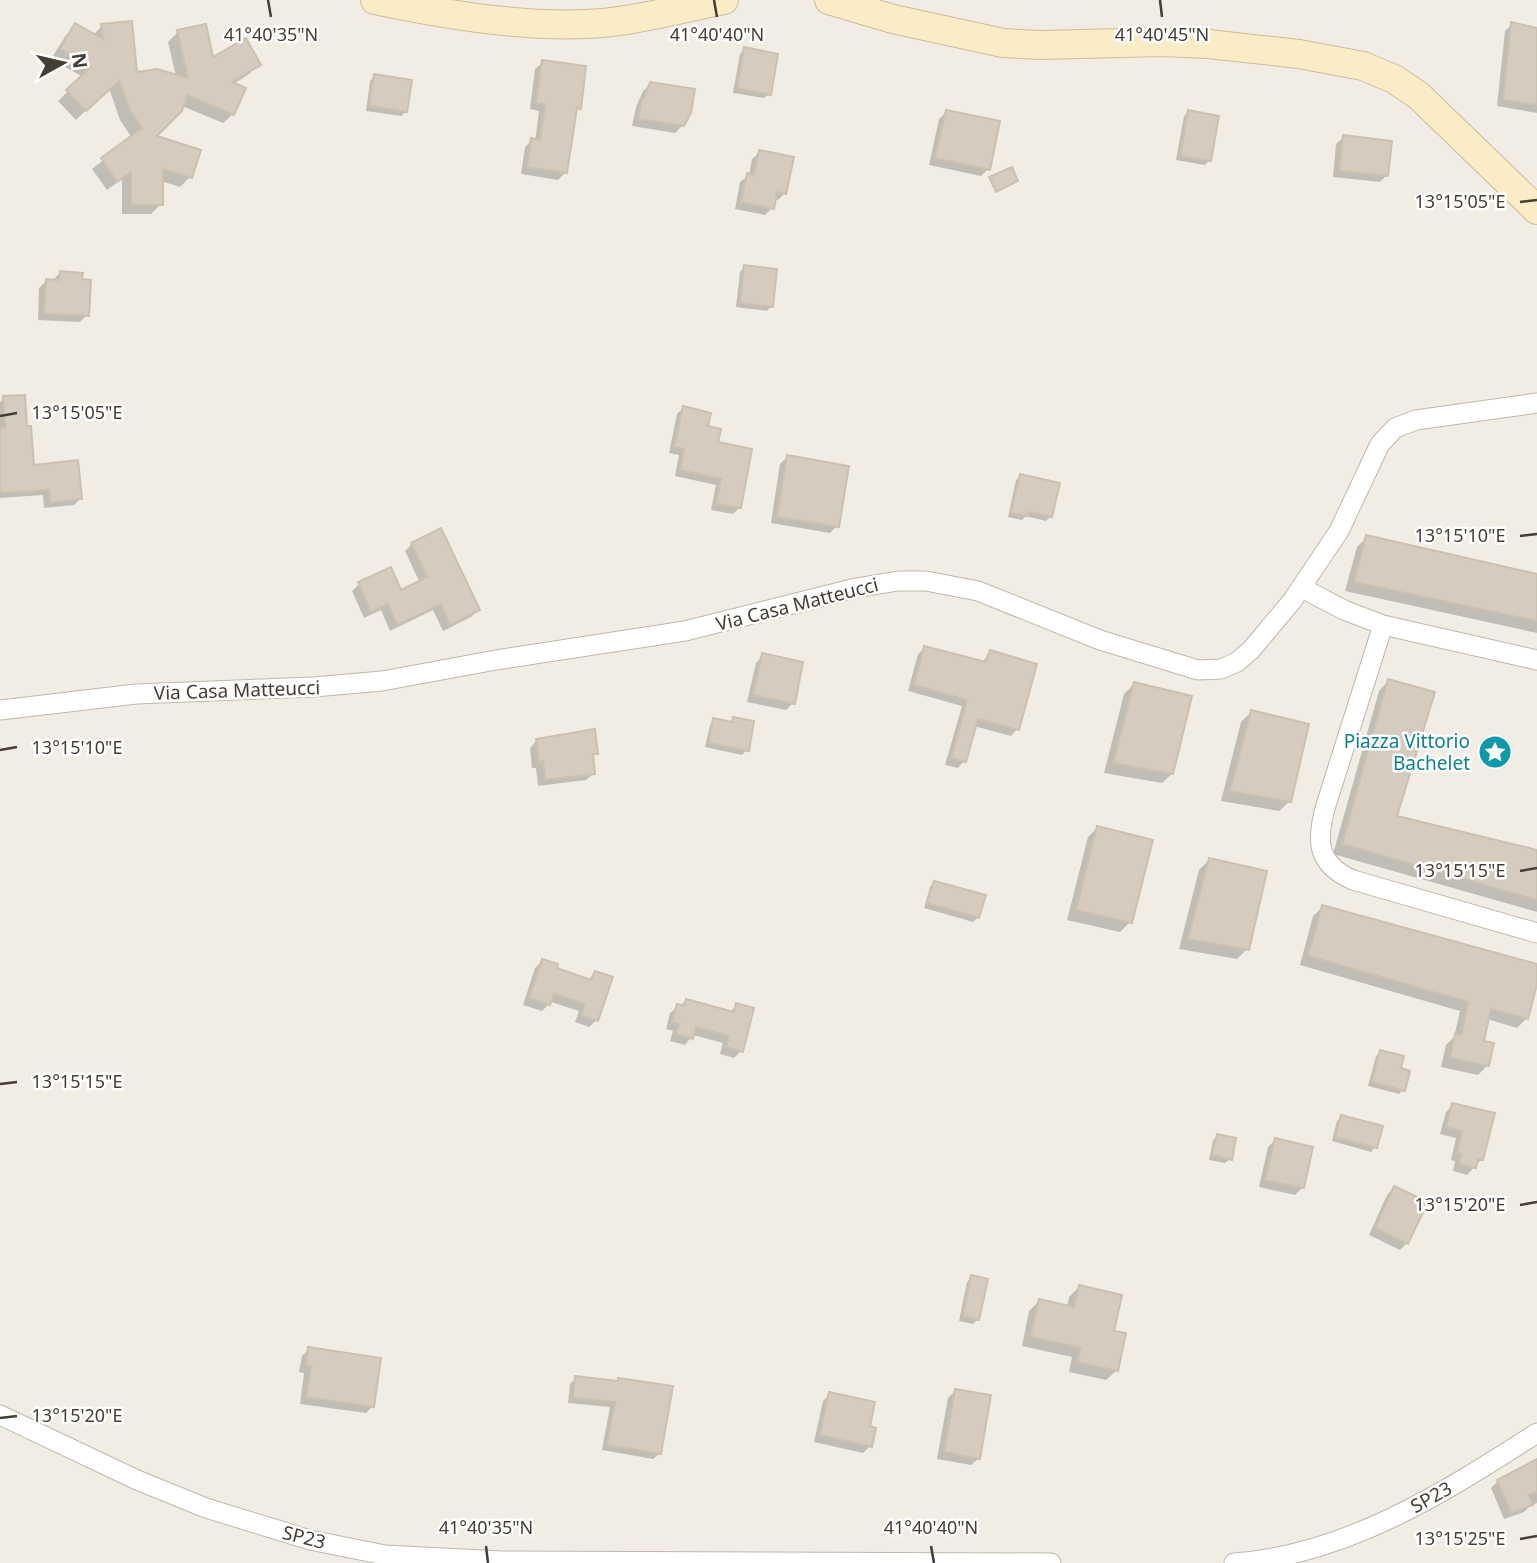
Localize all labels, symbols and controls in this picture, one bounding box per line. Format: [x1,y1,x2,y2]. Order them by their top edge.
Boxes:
text: 41°40'35"N [224,22,318,46]
text: 41°40'40"N [670,22,764,46]
text: 41°40'45"N [1115,22,1209,46]
north arrow [28,28,98,98]
text: N [66,51,94,70]
text: 13°15'05"E [1415,189,1505,213]
text: 13°15'05"E [32,400,122,424]
text: 13°15'10"E [1415,523,1505,547]
street label: Via Casa Matteucci [713,571,881,637]
street label: Via Casa Matteucci [153,674,321,706]
place label: Piazza Vittorio Bachelet [1344,728,1470,776]
place icon: Piazza Vittorio Bachelet [1476,733,1514,771]
text: 13°15'10"E [32,735,122,759]
text: 13°15'15"E [1415,858,1505,882]
text: 13°15'15"E [32,1069,122,1093]
text: 13°15'20"E [1415,1192,1505,1216]
text: 13°15'20"E [32,1403,122,1427]
street label: SP23 [1406,1475,1456,1519]
text: 41°40'35"N [439,1515,533,1539]
text: 41°40'40"N [884,1515,978,1539]
street label: SP23 [280,1519,328,1555]
text: 13°15'25"E [1415,1526,1505,1550]

